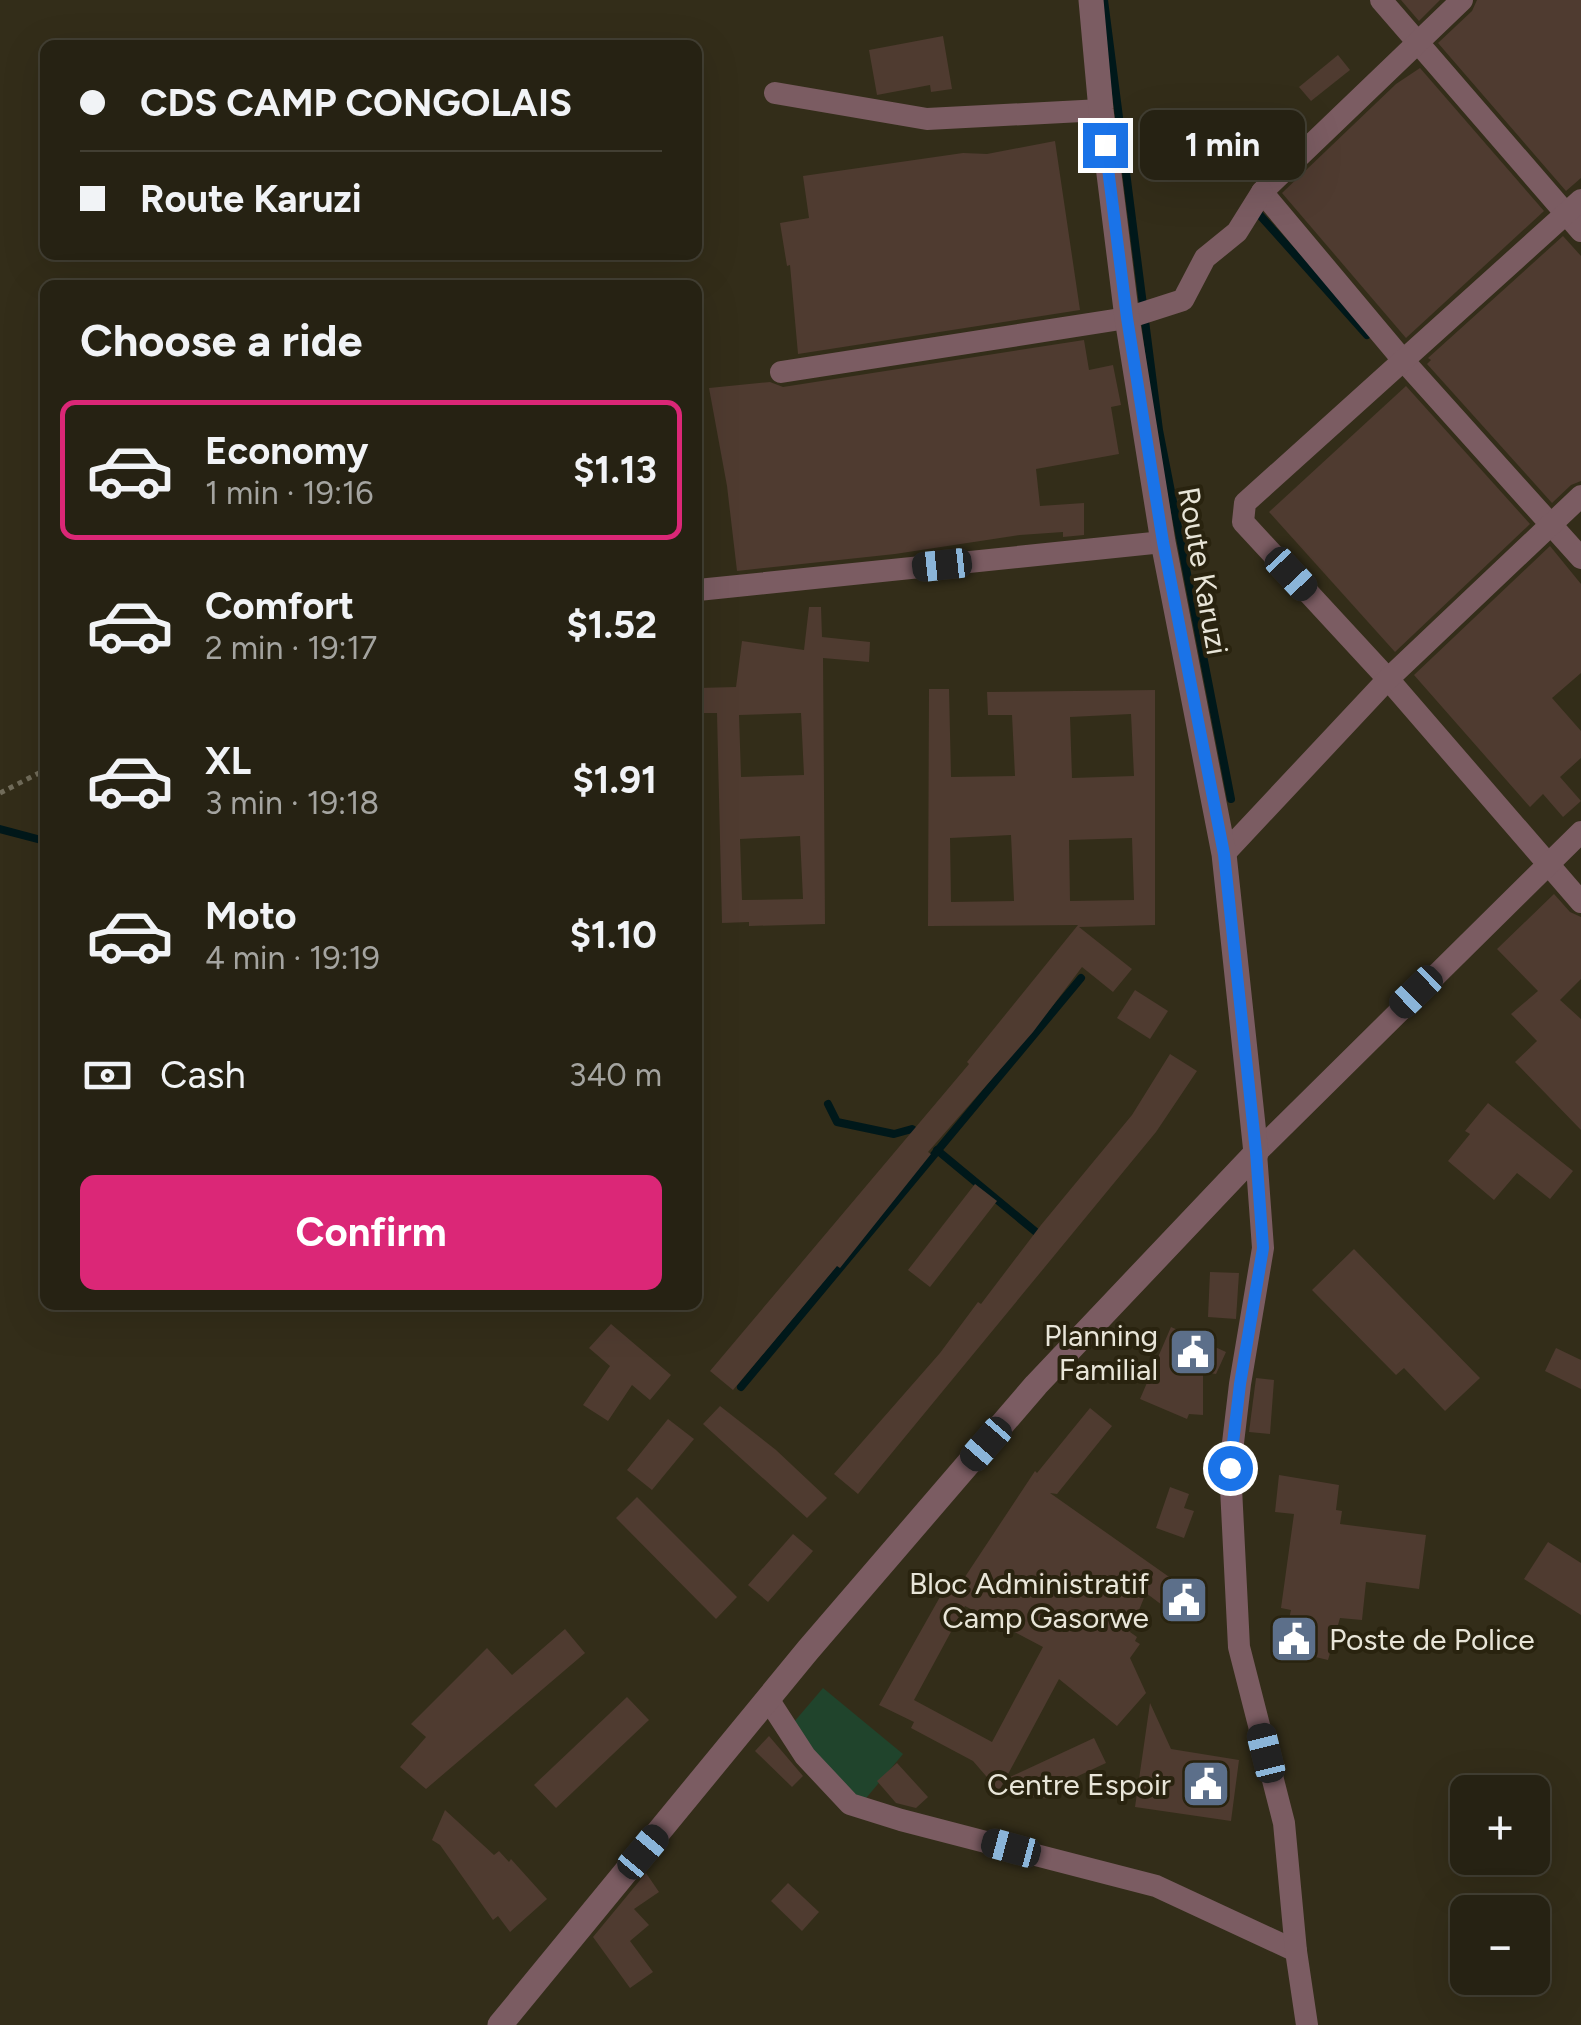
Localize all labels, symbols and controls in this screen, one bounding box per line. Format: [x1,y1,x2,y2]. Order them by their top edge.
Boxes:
text: CDS CAMP CONGOLAIS [140,80,572,126]
callout: 1 min [1140,110,1305,180]
route end [1083,123,1128,168]
text: 1 min [1185,126,1260,164]
text: Route Karuzi [140,176,362,222]
text: Choose a ride [80,313,362,367]
icon: car [85,425,175,515]
text: Economy [205,428,368,474]
text: $1.13 [573,447,657,493]
text: 1 min · 19:16 [205,474,373,512]
street label: Route Karuzi [1170,484,1236,658]
car [1260,542,1322,606]
car [911,547,973,583]
icon: car [85,580,175,670]
text: Comfort [205,583,354,629]
text: $1.52 [566,602,657,648]
text: 2 min · 19:17 [205,629,377,667]
icon: car [85,735,175,825]
text: XL [205,738,251,784]
text: $1.91 [572,757,657,803]
text: 3 min · 19:18 [205,784,379,822]
icon: car [85,890,175,980]
text: Moto [205,893,297,939]
text: $1.10 [570,912,657,958]
text: 4 min · 19:19 [205,939,380,977]
car [1384,960,1448,1024]
icon: cash [80,1048,135,1103]
text: Cash [160,1052,246,1098]
text: 340 m [569,1056,662,1094]
button: Confirm [80,1175,662,1290]
place label: Planning Familial [1044,1317,1158,1388]
public building icon: Planning Familial [1167,1326,1219,1378]
car [955,1412,1017,1476]
route start [1208,1446,1253,1491]
place label: Bloc Administratif Camp Gasorwe [909,1565,1149,1636]
public building icon: Bloc Administratif Camp Gasorwe [1158,1574,1210,1626]
public building icon: Poste de Police [1268,1613,1320,1665]
place label: Poste de Police [1329,1621,1535,1658]
car [1244,1720,1288,1786]
public building icon: Centre Espoir [1180,1758,1232,1810]
place label: Centre Espoir [987,1766,1171,1803]
map controls [1450,1775,1550,1995]
button: + [1450,1775,1550,1875]
car [612,1819,674,1885]
car [978,1826,1044,1870]
button: − [1450,1895,1550,1995]

